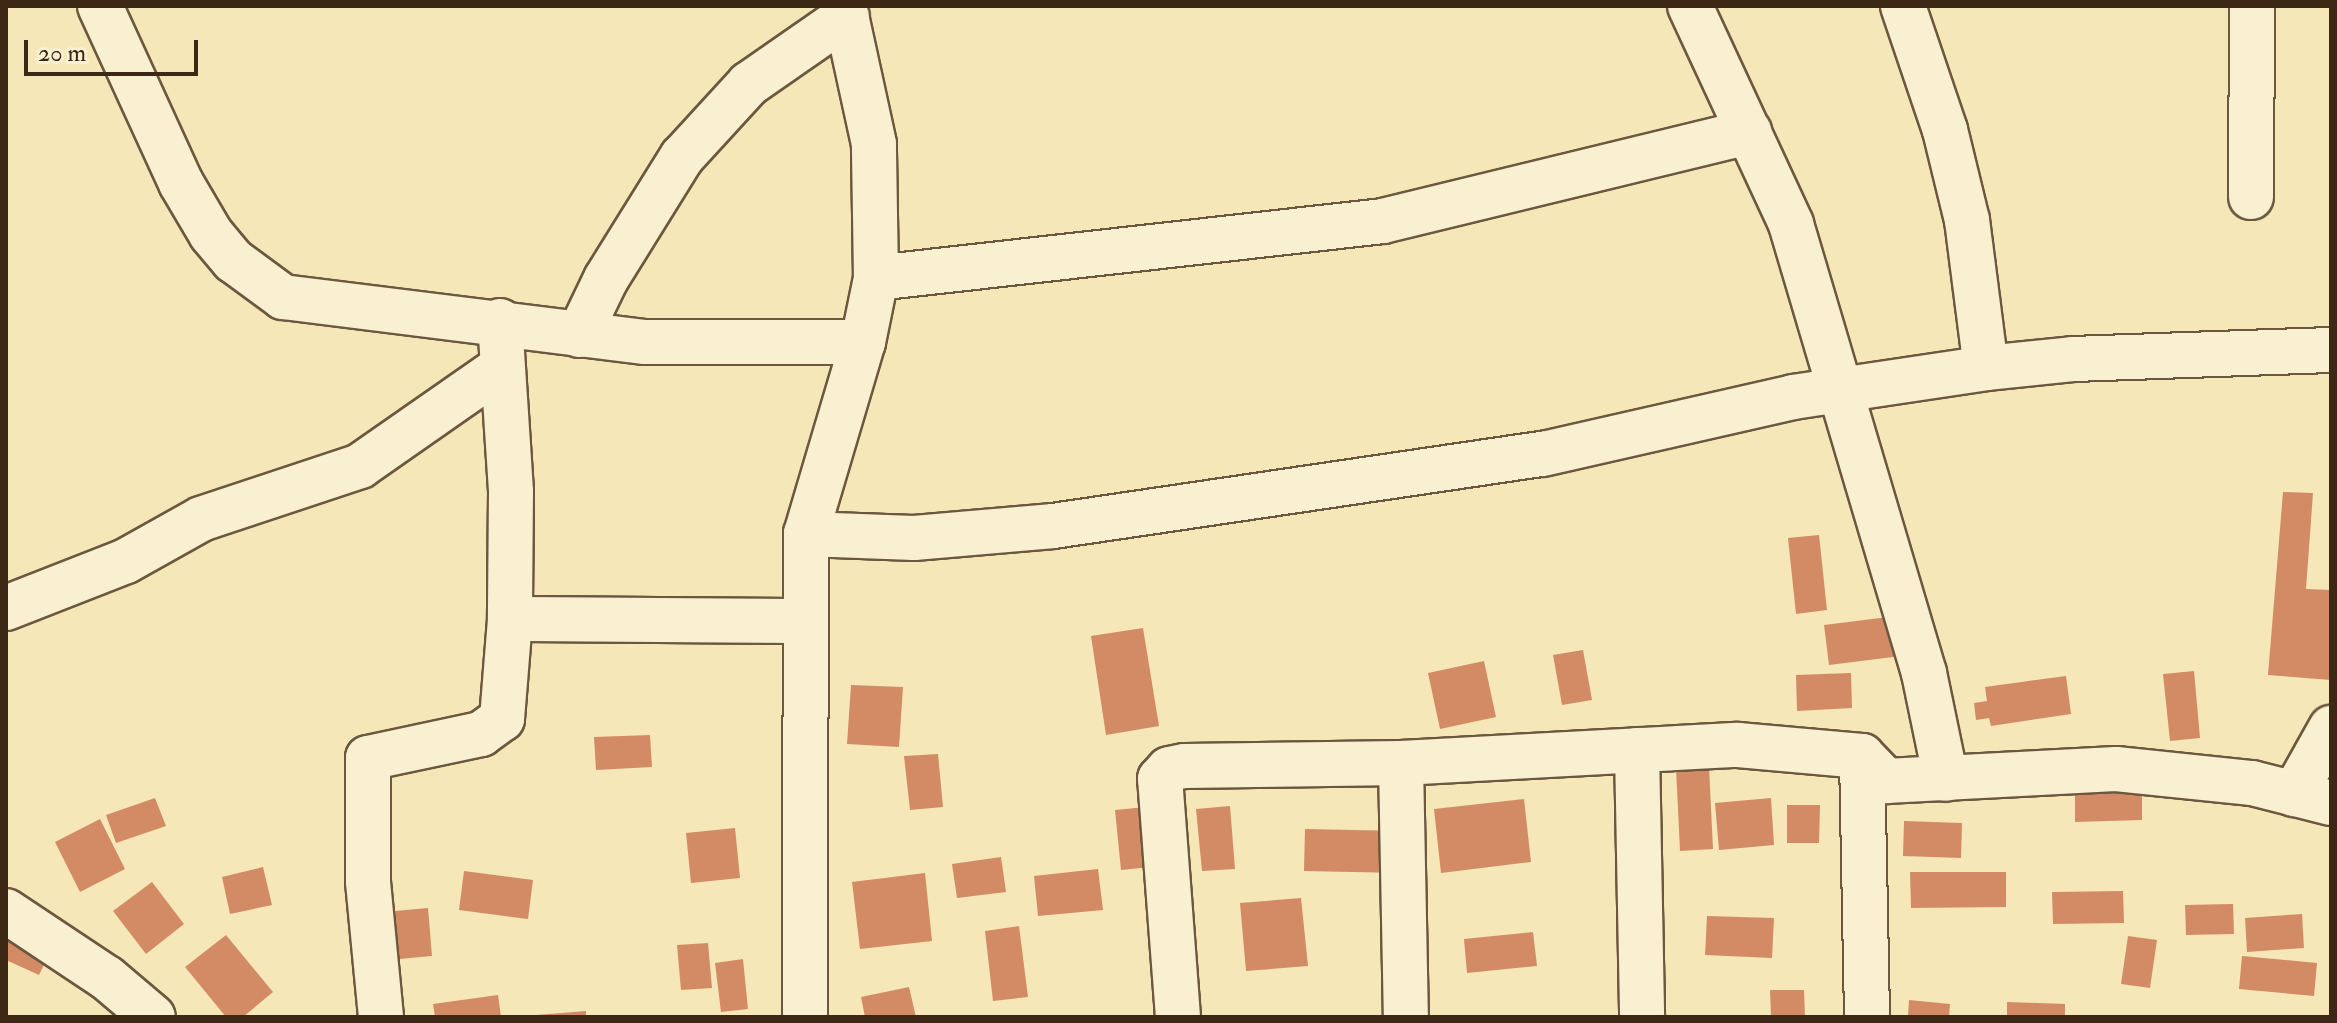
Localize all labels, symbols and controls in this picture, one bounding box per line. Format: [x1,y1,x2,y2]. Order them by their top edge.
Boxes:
scale bar [28,24,202,74]
text: 20 m [38,38,86,69]

